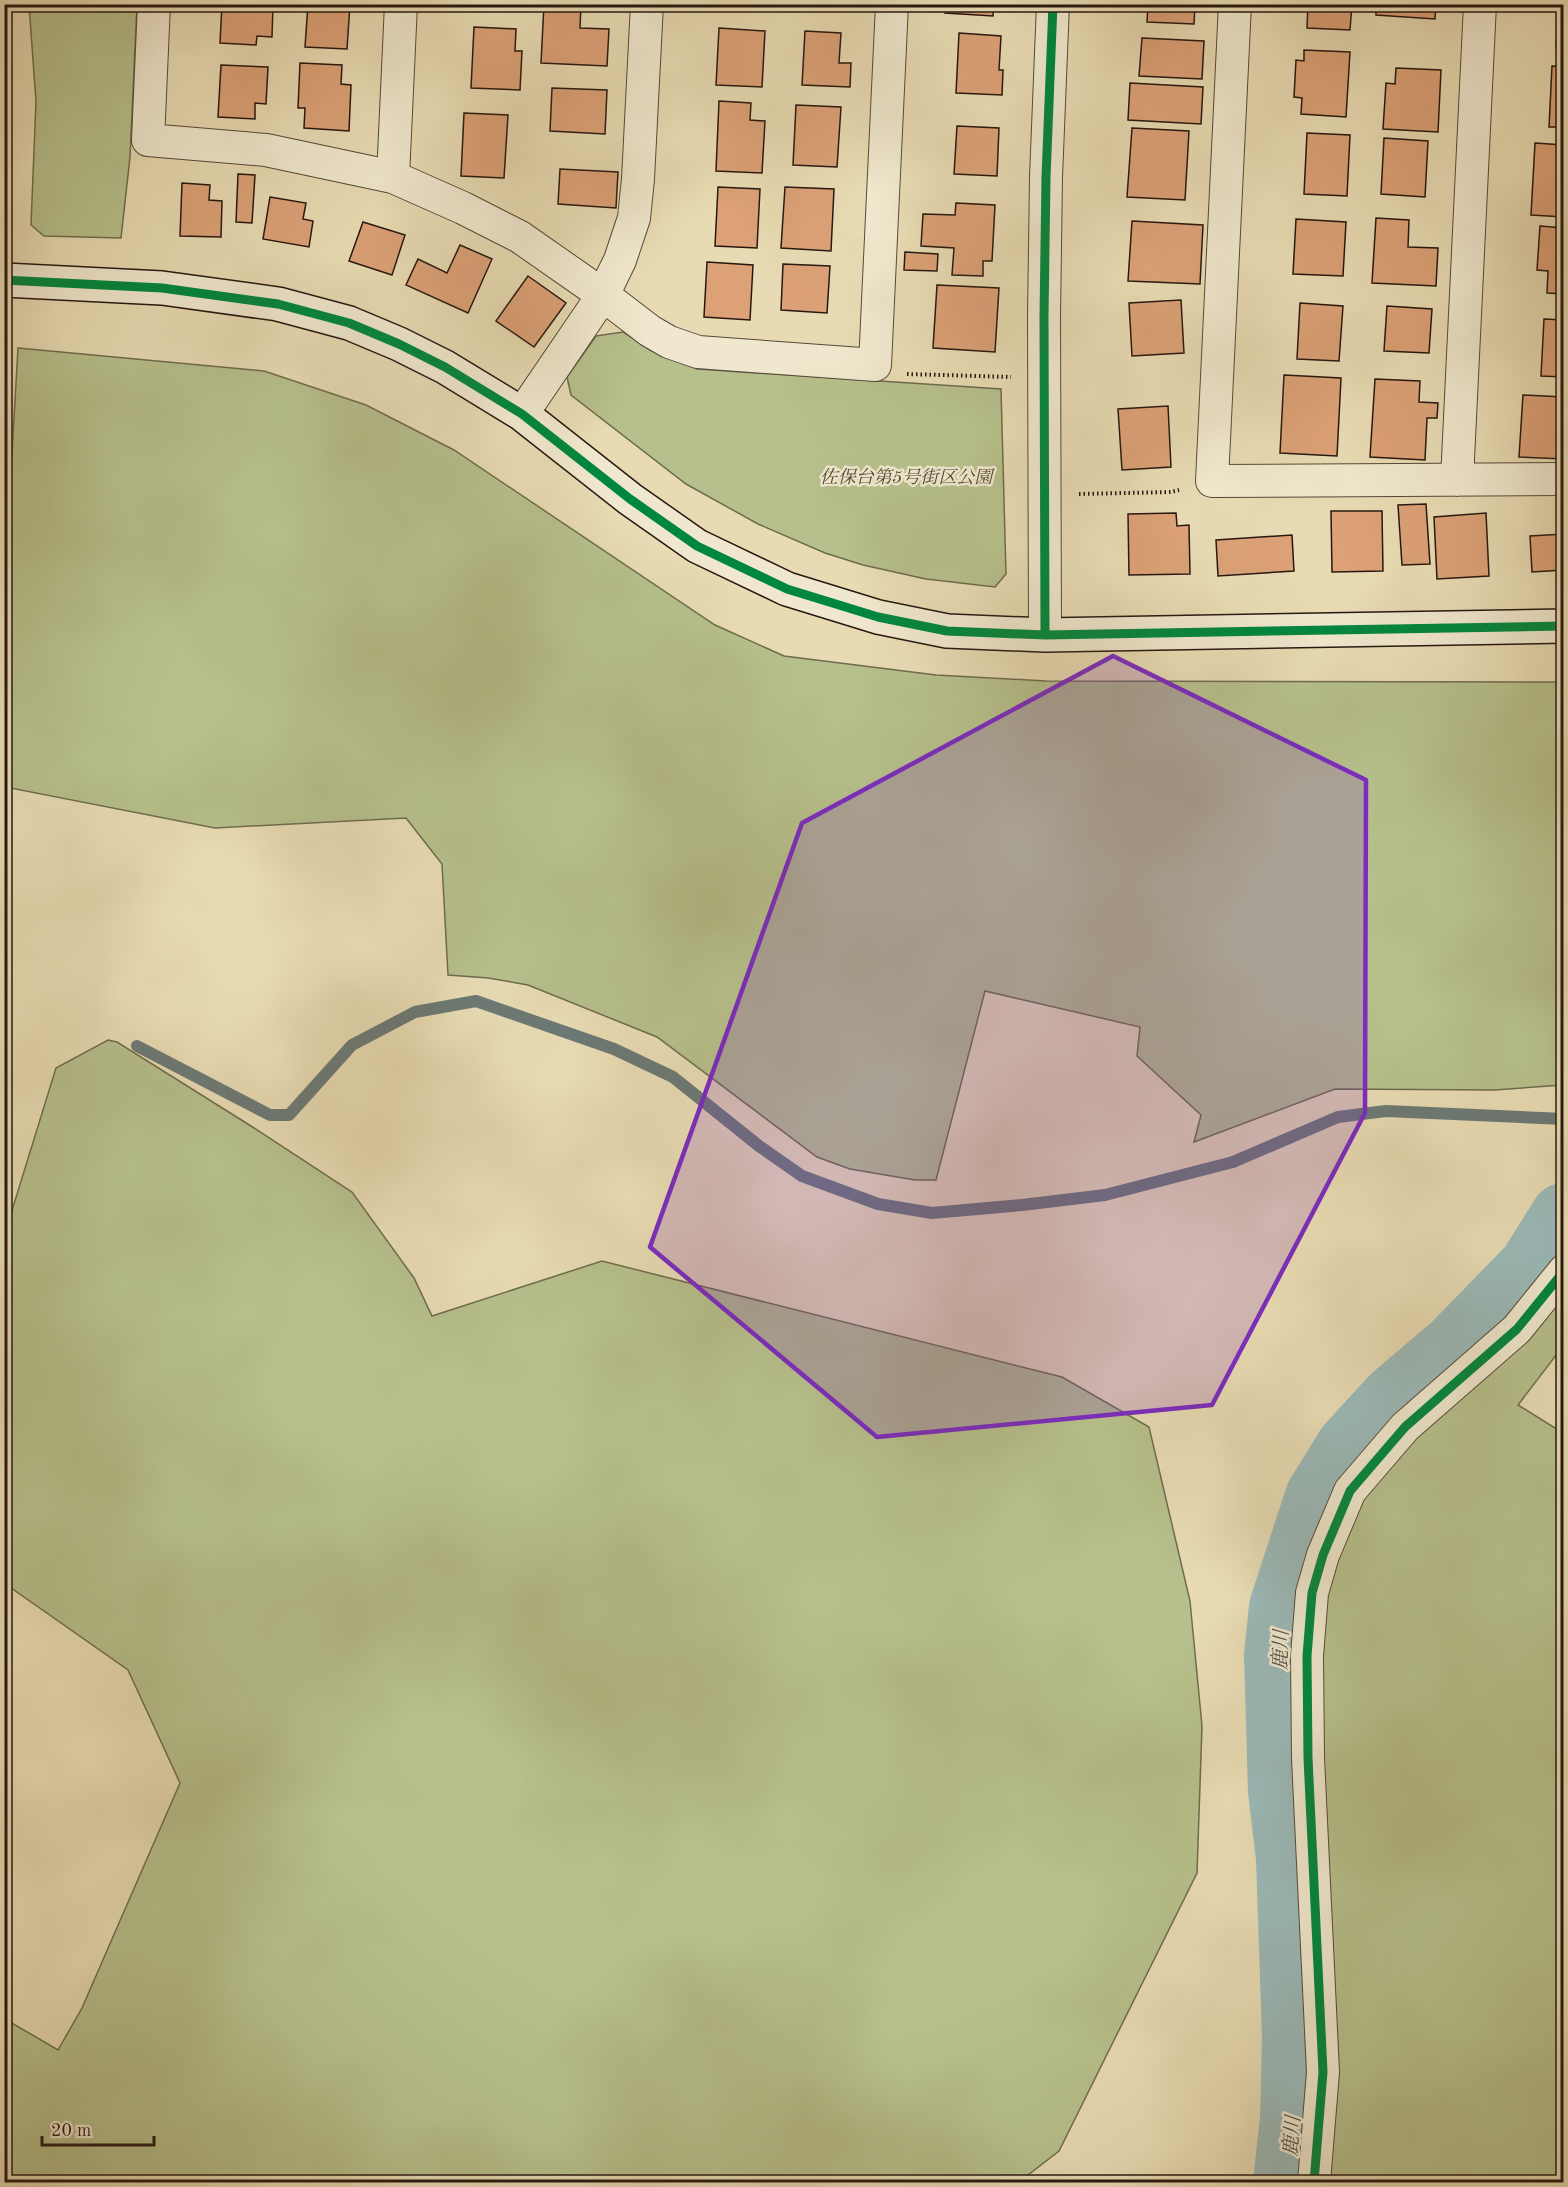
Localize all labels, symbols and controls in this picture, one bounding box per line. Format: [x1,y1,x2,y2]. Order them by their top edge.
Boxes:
park label: 佐保台第5号街区公園 [820,467,995,487]
water label: 鹿川 [1269,1628,1293,1670]
scale bar [42,2109,154,2147]
water label: 鹿川 [1279,2113,1305,2157]
text: 20 m [51,2122,91,2140]

